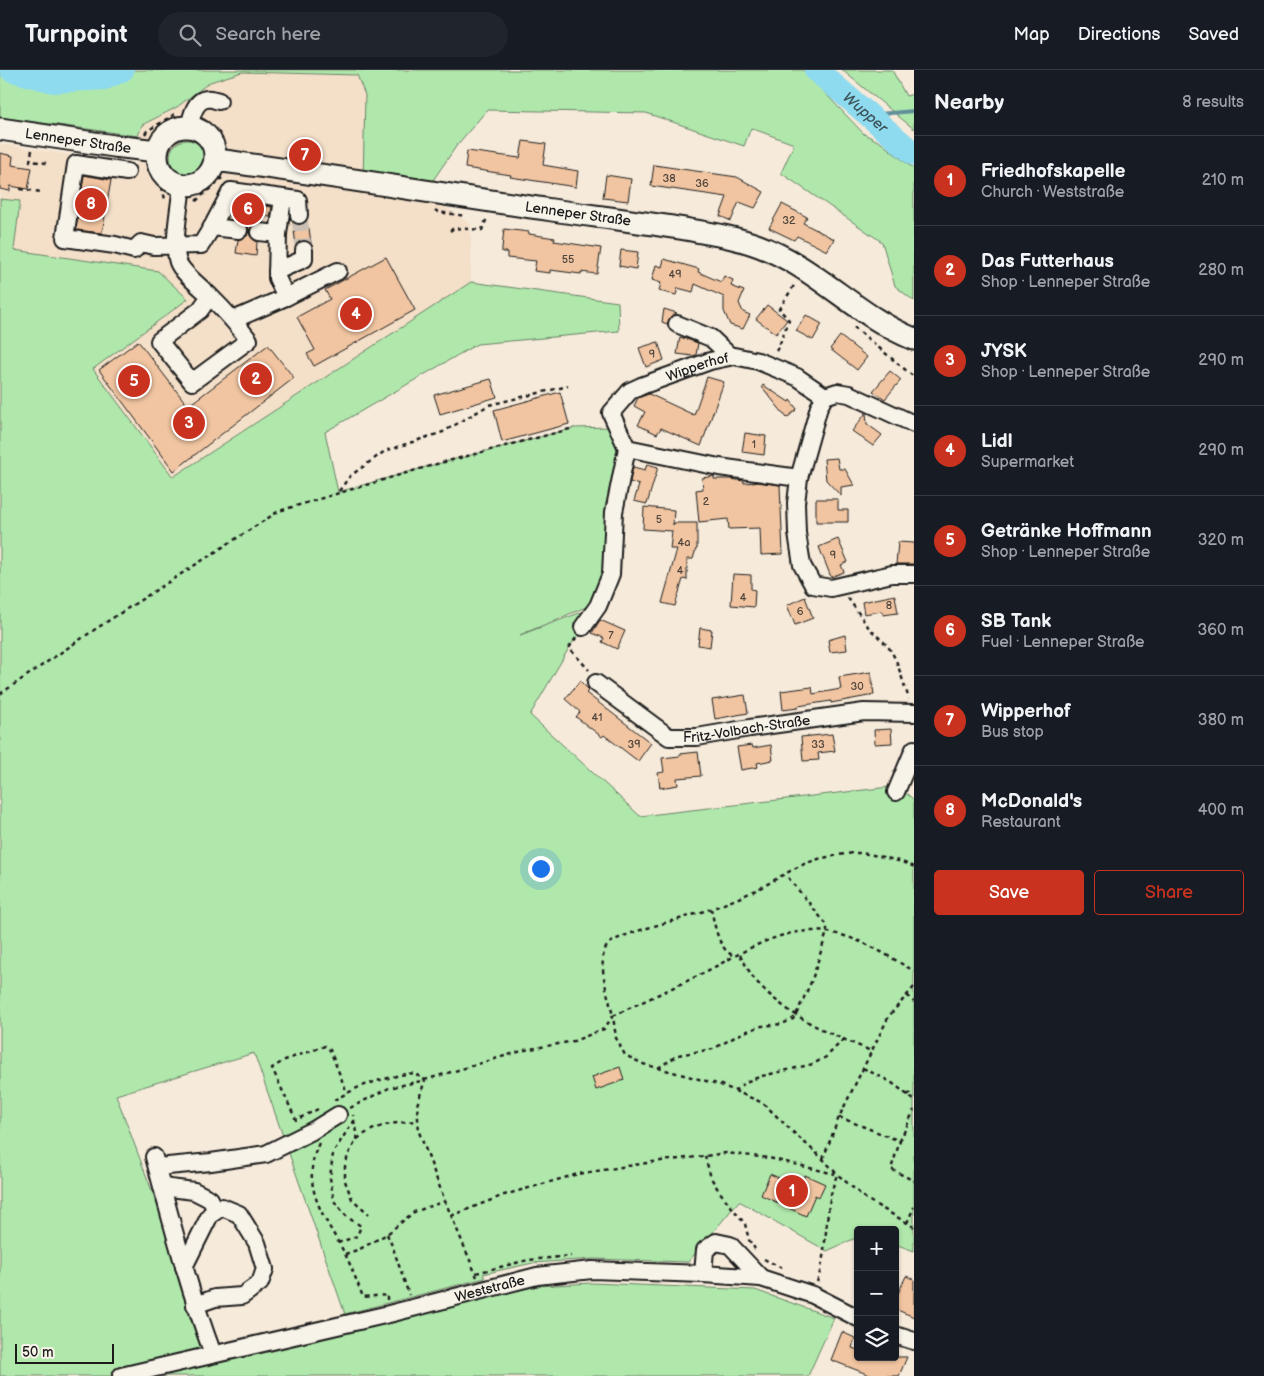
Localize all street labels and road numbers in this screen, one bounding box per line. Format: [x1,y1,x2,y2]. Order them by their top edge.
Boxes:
street label: Lenneper Straße [24,124,132,156]
street label: Lenneper Straße [524,198,632,229]
street label: Wipperhof [664,349,731,385]
street label: Fritz-Volbach-Straße [683,711,811,746]
street label: Weststraße [453,1271,526,1305]

